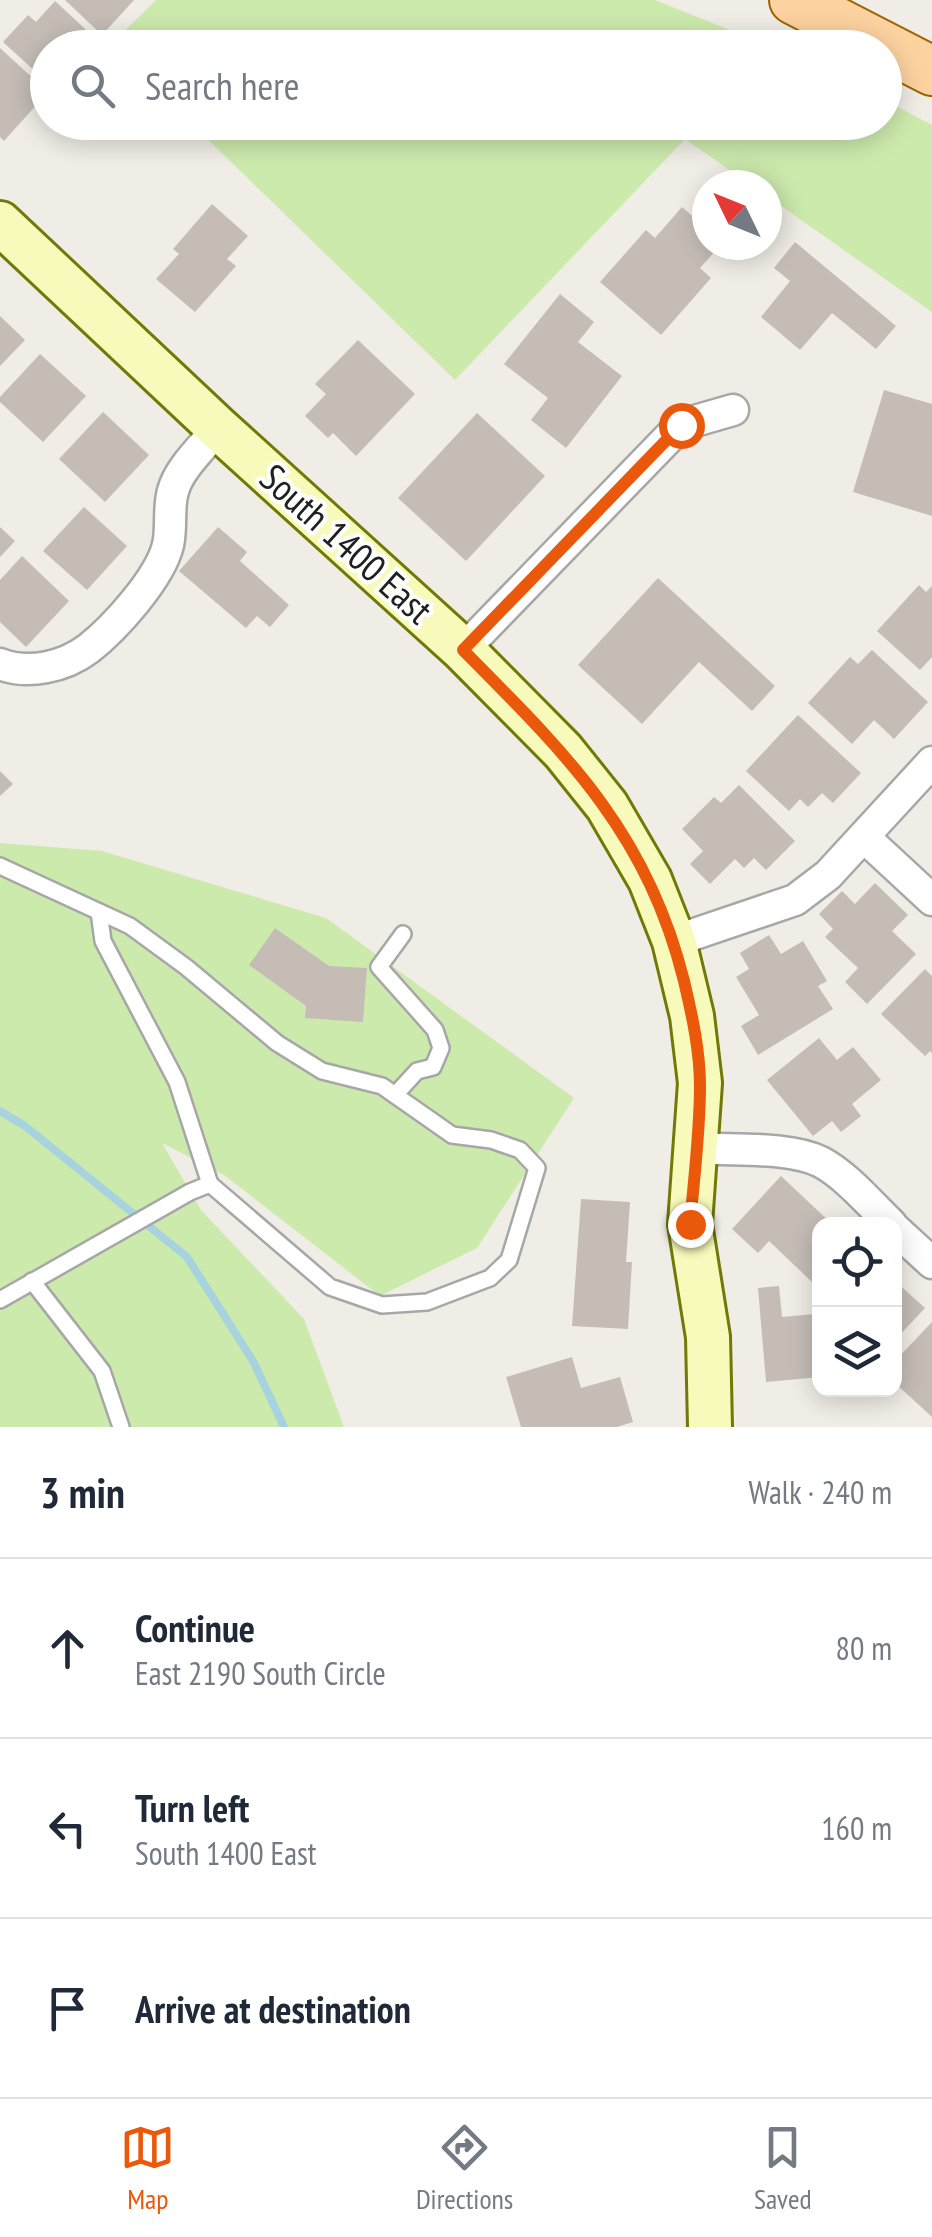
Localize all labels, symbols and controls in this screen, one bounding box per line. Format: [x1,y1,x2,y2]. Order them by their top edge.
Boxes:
search box [30,30,902,140]
icon: search [65,58,120,113]
text: Search here [145,61,299,110]
north arrow [692,170,782,260]
route start [659,403,705,449]
street label: South 1400 East [250,453,444,634]
route end [668,1202,714,1248]
map controls [812,1217,902,1397]
button: locate [812,1217,902,1307]
button: layers [812,1307,902,1397]
text: 3 min [40,1465,125,1520]
text: Walk · 240 m [748,1471,892,1513]
text: Continue [135,1603,255,1652]
icon: ahead [40,1621,95,1676]
text: 80 m [836,1627,892,1669]
text: East 2190 South Circle [135,1652,386,1694]
text: Turn left [135,1783,249,1832]
icon: left [40,1801,95,1856]
text: 160 m [821,1807,892,1849]
text: South 1400 East [135,1832,317,1874]
icon: arrive [40,1981,95,2036]
text: Arrive at destination [135,1984,411,2033]
tab: Map [120,2120,175,2217]
tab: Directions [416,2120,513,2217]
tab: Saved [754,2120,812,2217]

